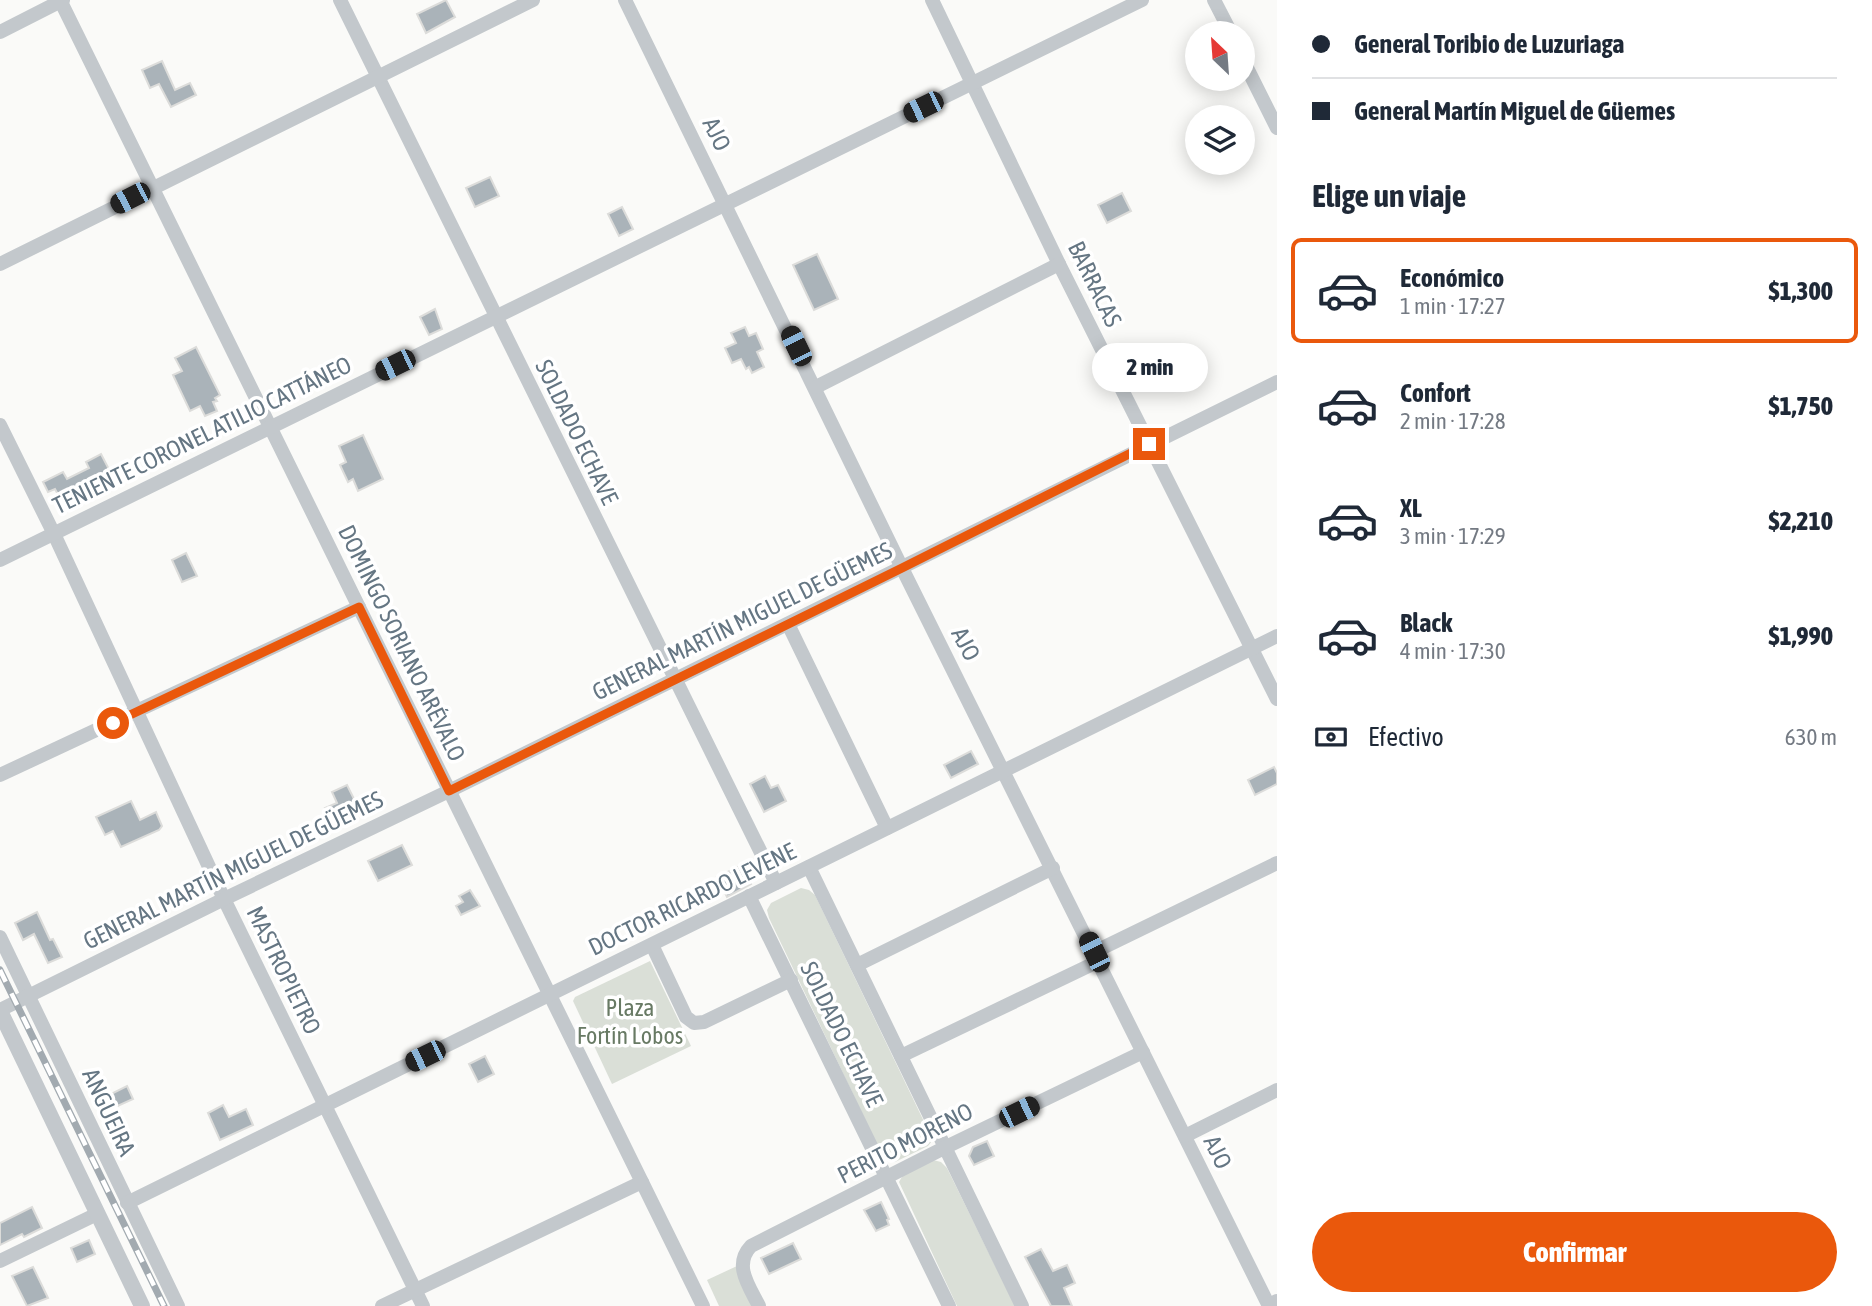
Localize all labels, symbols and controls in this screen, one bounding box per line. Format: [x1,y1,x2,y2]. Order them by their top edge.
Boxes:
north arrow [1185,21,1255,91]
map controls [1185,21,1255,175]
text: General Toribio de Luzuriaga [1354,29,1624,59]
car [900,88,947,126]
text: General Martín Miguel de Güemes [1354,96,1675,126]
button: layers [1185,105,1255,175]
street label: AJO [698,113,736,155]
text: Elige un viaje [1312,177,1466,214]
car [107,179,154,217]
street label: BARRACAS [1063,237,1127,331]
icon: car [1316,259,1379,322]
text: Económico [1400,263,1504,293]
text: $1,300 [1769,276,1833,306]
text: 1 min · 17:27 [1400,293,1506,319]
car [778,323,815,369]
callout: 2 min [1091,342,1207,392]
car [372,346,419,384]
street label: TENIENTE CORONEL ATILIO CATTÁNEO [48,351,356,519]
text: 2 min [1127,354,1173,380]
street label: SOLDADO ECHAVE [530,355,624,509]
icon: car [1316,374,1379,437]
text: Confort [1400,378,1471,408]
text: $1,750 [1769,391,1833,421]
text: 2 min · 17:28 [1400,408,1506,434]
route end [1133,428,1165,460]
icon: car [1316,489,1379,552]
text: XL [1400,493,1422,523]
text: $2,210 [1769,506,1833,536]
street label: DOMINGO SORIANO ARÉVALO [333,521,471,765]
text: 3 min · 17:29 [1400,523,1506,549]
street label: GENERAL MARTÍN MIGUEL DE GÜEMES [588,537,896,705]
icon: car [1316,604,1379,667]
text: Black [1400,608,1452,638]
text: $1,990 [1769,621,1833,651]
street label: AJO [946,623,986,665]
text: 4 min · 17:30 [1400,638,1506,664]
route start [97,707,129,739]
icon: cash [1312,718,1350,756]
text: Efectivo [1368,722,1444,752]
text: 630 m [1785,724,1837,750]
street label: GENERAL MARTÍN MIGUEL DE GÜEMES [79,786,387,954]
street label: DOCTOR RICARDO LEVENE [584,837,800,961]
street label: MASTROPIETRO [241,902,327,1038]
car [1076,929,1113,975]
street label: SOLDADO ECHAVE [795,957,889,1111]
park label: Plaza Fortín Lobos [577,994,683,1049]
car [402,1037,449,1075]
street label: ANGUEIRA [77,1064,141,1160]
car [996,1093,1043,1131]
street label: PERITO MORENO [833,1097,977,1189]
street label: AJO [1199,1131,1237,1173]
button: Confirmar [1312,1212,1837,1292]

